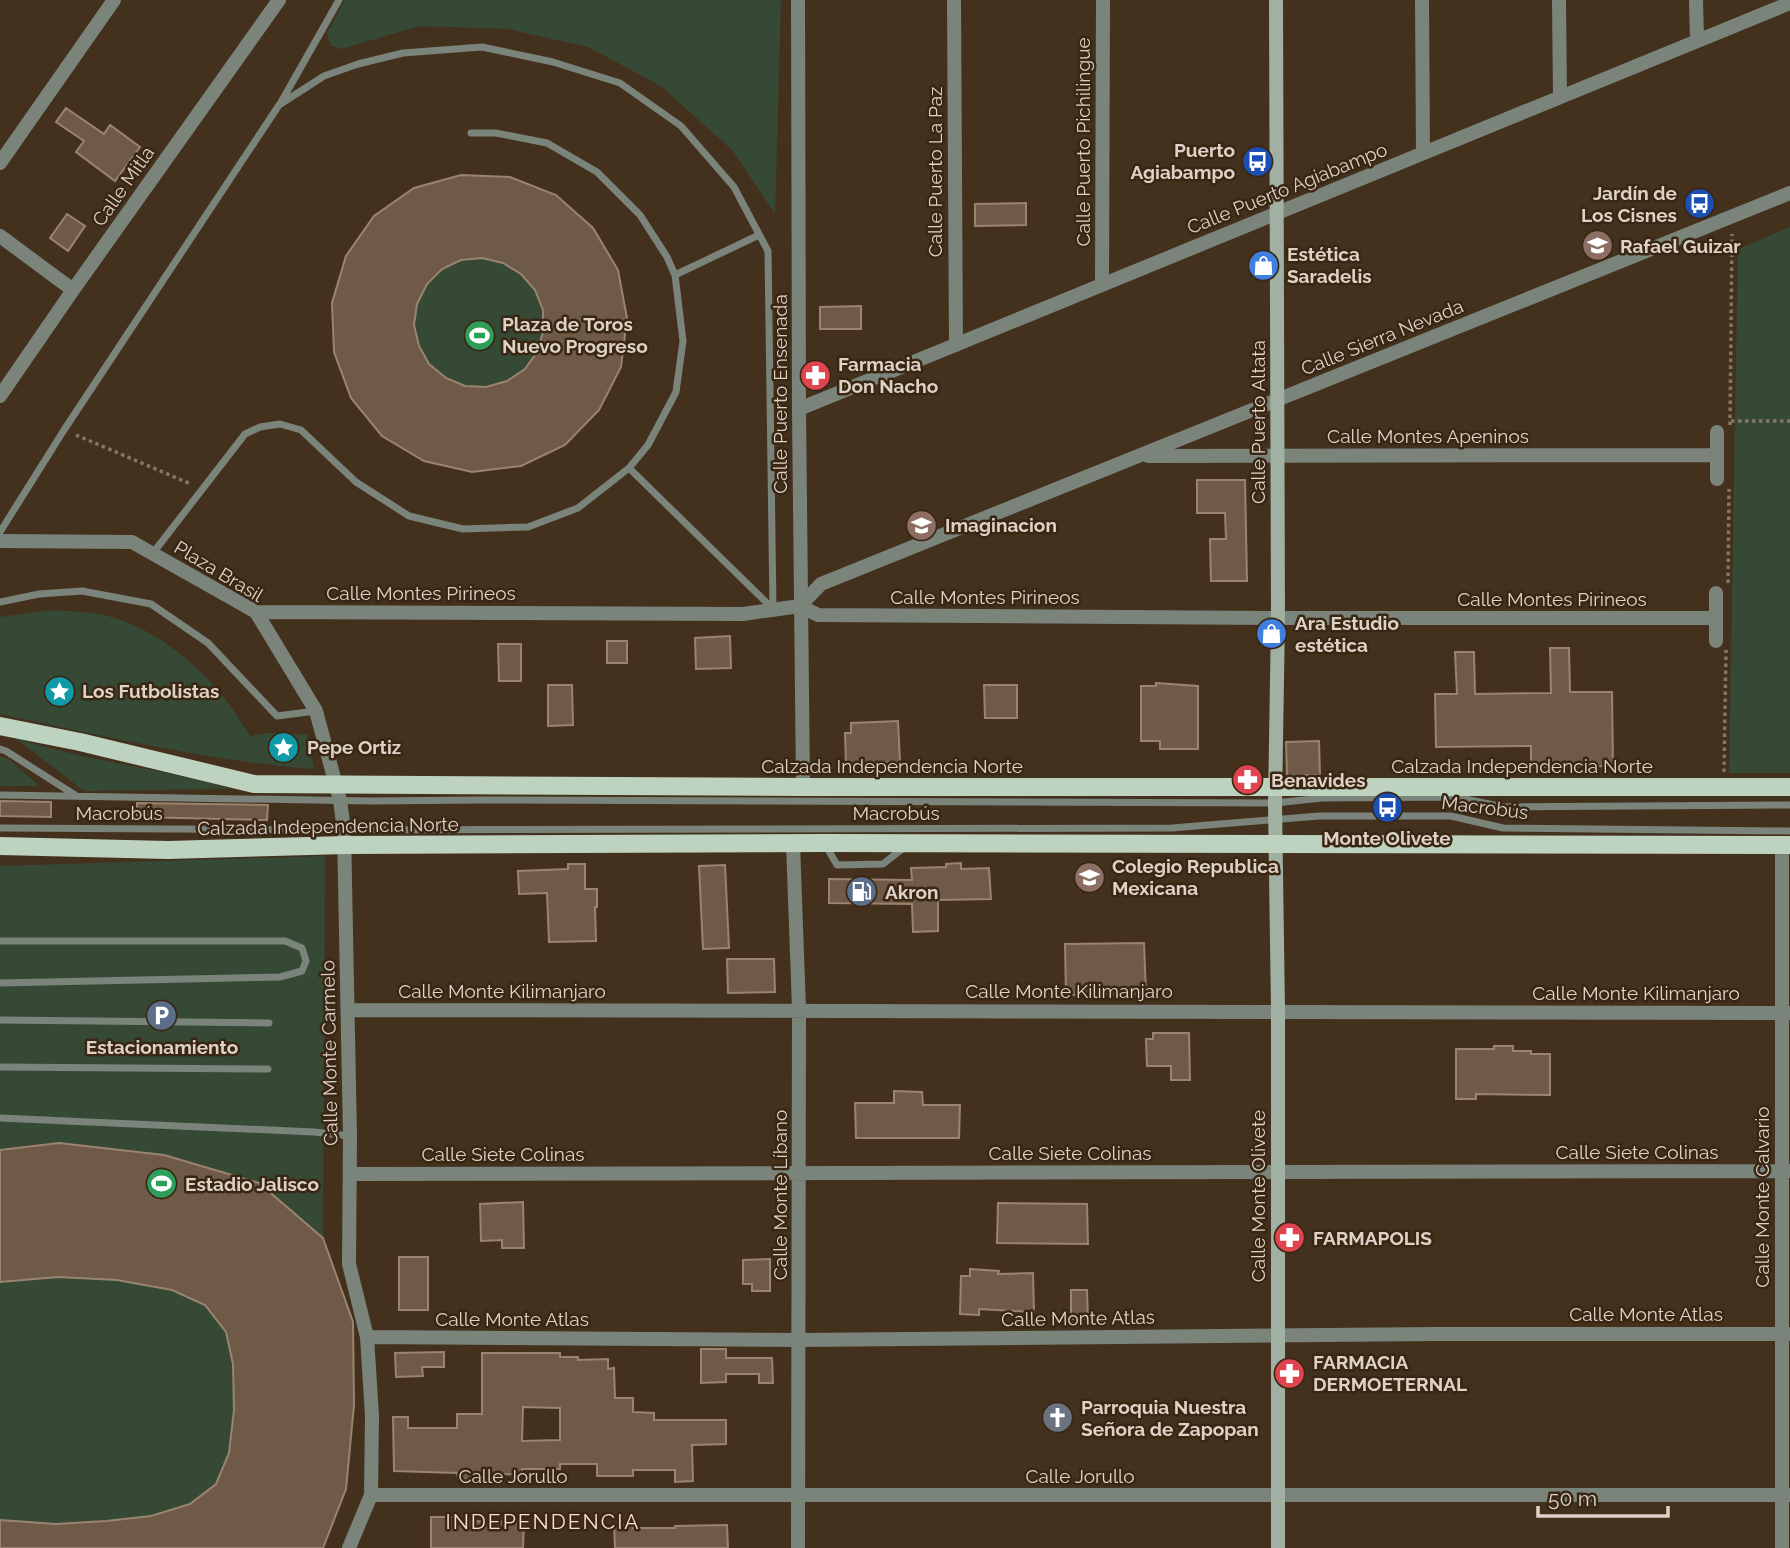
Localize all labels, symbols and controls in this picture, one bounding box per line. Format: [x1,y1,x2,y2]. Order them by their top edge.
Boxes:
street label: Calle Puerto Pichilingue [1072,37,1094,247]
street label: Calle Puerto La Paz [924,87,946,257]
street label: Calle Puerto Agiabampo [1184,138,1390,238]
place label: Puerto Agiabampo [1131,139,1235,183]
street label: Calle Mitla [87,142,159,230]
bus stop icon: Puerto Agiabampo [1241,144,1275,178]
place label: Jardín de Los Cisnes [1581,182,1677,226]
bus stop icon: Jardín de Los Cisnes [1683,187,1717,221]
school or university icon: Rafael Guizar [1580,229,1614,263]
place label: Rafael Guizar [1620,235,1741,257]
place label: Estética Saradelis [1287,243,1372,287]
shop icon: Estética Saradelis [1247,248,1281,282]
street label: Calle Puerto Ensenada [769,294,791,494]
street label: Calle Sierra Nevada [1298,294,1466,380]
place label: Plaza de Toros Nuevo Progreso [502,313,648,357]
sports icon: Plaza de Toros Nuevo Progreso [462,318,496,352]
street label: Calle Puerto Altata [1247,340,1269,504]
place label: Farmacia Don Nacho [838,353,938,397]
pharmacy icon: Farmacia Don Nacho [798,358,832,392]
street label: Calle Montes Apeninos [1327,425,1529,447]
school or university icon: Imaginacion [905,508,939,542]
place label: Imaginacion [945,514,1057,536]
street label: Plaza Brasil [170,536,268,607]
street label: Calle Montes Pirineos [326,582,516,604]
street label: Calle Montes Pirineos [890,586,1080,608]
street label: Calle Montes Pirineos [1457,588,1647,610]
place label: Ara Estudio estética [1295,612,1399,656]
shop icon: Ara Estudio estética [1255,617,1289,651]
place icon: Los Futbolistas [42,674,76,708]
place label: Los Futbolistas [82,680,219,702]
place icon: Pepe Ortiz [267,730,301,764]
place label: Pepe Ortiz [307,736,401,758]
street label: Calzada Independencia Norte [761,755,1023,777]
street label: Calzada Independencia Norte [1391,755,1653,777]
pharmacy icon: Benavides [1231,763,1265,797]
place label: Benavides [1271,769,1366,791]
bus stop icon: Monte Olivete [1370,790,1404,824]
street label: Macrobús [1440,791,1530,823]
street label: Macrobús [75,802,163,824]
street label: Macrobús [852,802,940,824]
street label: Calzada Independencia Norte [197,813,459,839]
place label: Monte Olivete [1323,827,1451,849]
place label: Colegio Republica Mexicana [1112,855,1279,899]
school or university icon: Colegio Republica Mexicana [1072,860,1106,894]
fuel station icon: Akron [845,875,879,909]
place label: Akron [885,881,939,903]
street label: Calle Monte Carmelo [316,960,342,1146]
street label: Calle Monte Kilimanjaro [398,980,606,1002]
street label: Calle Monte Kilimanjaro [965,980,1173,1002]
street label: Calle Monte Kilimanjaro [1532,982,1740,1004]
parking icon: Estacionamiento [145,999,179,1033]
place label: Estacionamiento [86,1036,238,1058]
street label: Calle Monte Calvario [1751,1106,1773,1288]
street label: Calle Monte Líbano [769,1110,791,1280]
street label: Calle Monte Olivete [1247,1110,1269,1282]
street label: Calle Siete Colinas [1556,1141,1718,1163]
street label: Calle Siete Colinas [989,1142,1151,1164]
street label: Calle Siete Colinas [422,1143,584,1165]
sports icon: Estadio Jalisco [145,1167,179,1201]
place label: Estadio Jalisco [185,1173,319,1195]
pharmacy icon: FARMAPOLIS [1273,1221,1307,1255]
place label: FARMAPOLIS [1313,1227,1432,1249]
street label: Calle Monte Atlas [1569,1303,1723,1325]
street label: Calle Monte Atlas [1001,1306,1155,1330]
street label: Calle Monte Atlas [435,1308,589,1330]
place label: FARMACIA DERMOETERNAL [1313,1351,1467,1395]
pharmacy icon: FARMACIA DERMOETERNAL [1273,1356,1307,1390]
place label: Parroquia Nuestra Señora de Zapopan [1081,1396,1259,1440]
church icon: Parroquia Nuestra Señora de Zapopan [1041,1401,1075,1435]
street label: Calle Jorullo [458,1465,568,1487]
street label: Calle Jorullo [1025,1465,1135,1487]
scale bar [1538,1474,1668,1518]
text: 50 m [1548,1486,1597,1511]
district label: INDEPENDENCIA [445,1509,641,1534]

